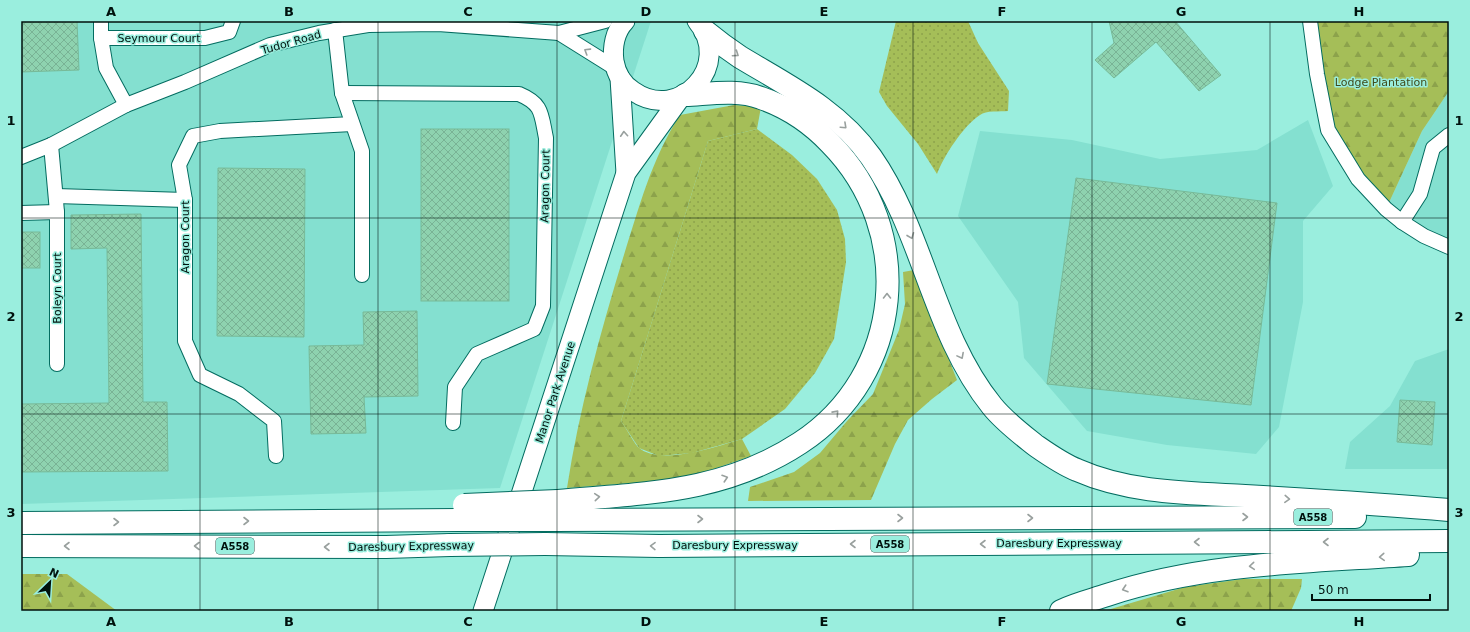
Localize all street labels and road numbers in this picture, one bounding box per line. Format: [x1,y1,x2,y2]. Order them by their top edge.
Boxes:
street label: Tudor Road [259,28,322,57]
street label: Seymour Court [118,32,201,45]
street label: Aragon Court [538,149,553,223]
street label: Aragon Court [179,200,192,274]
street label: Boleyn Court [51,252,64,324]
street label: Manor Park Avenue [533,339,578,445]
road number: A558 [1294,509,1332,525]
road number: A558 [871,536,909,552]
street label: Daresbury Expressway [996,537,1122,550]
road number: A558 [216,538,254,554]
street label: Daresbury Expressway [348,539,474,554]
street label: Daresbury Expressway [672,539,798,552]

